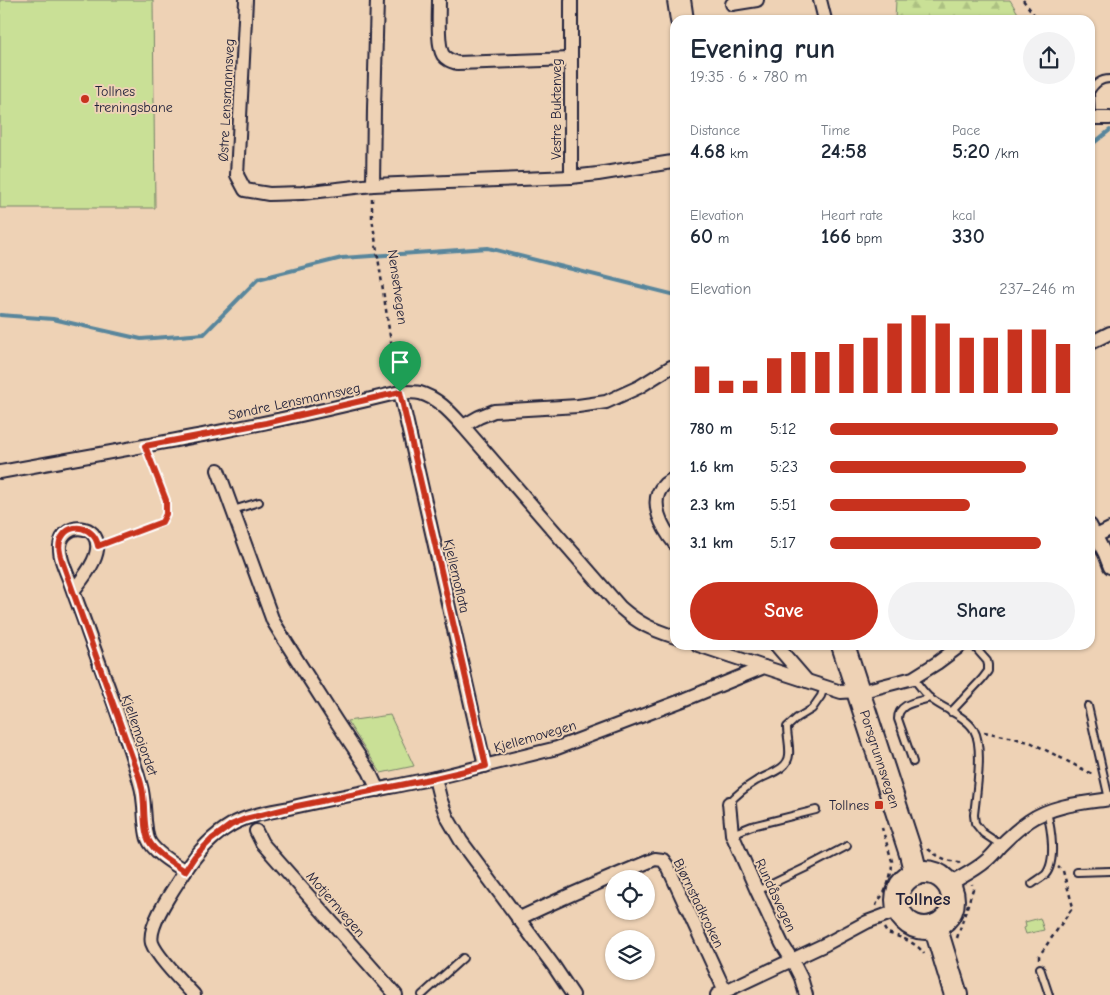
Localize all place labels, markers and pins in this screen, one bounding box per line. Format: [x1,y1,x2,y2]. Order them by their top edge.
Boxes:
place label: Tollnes treningsbane [94,83,173,116]
marker: Tollnes treningsbane [79,93,91,105]
pin [379,341,421,392]
place label: Tollnes [829,797,869,814]
marker: Tollnes [873,799,885,811]

